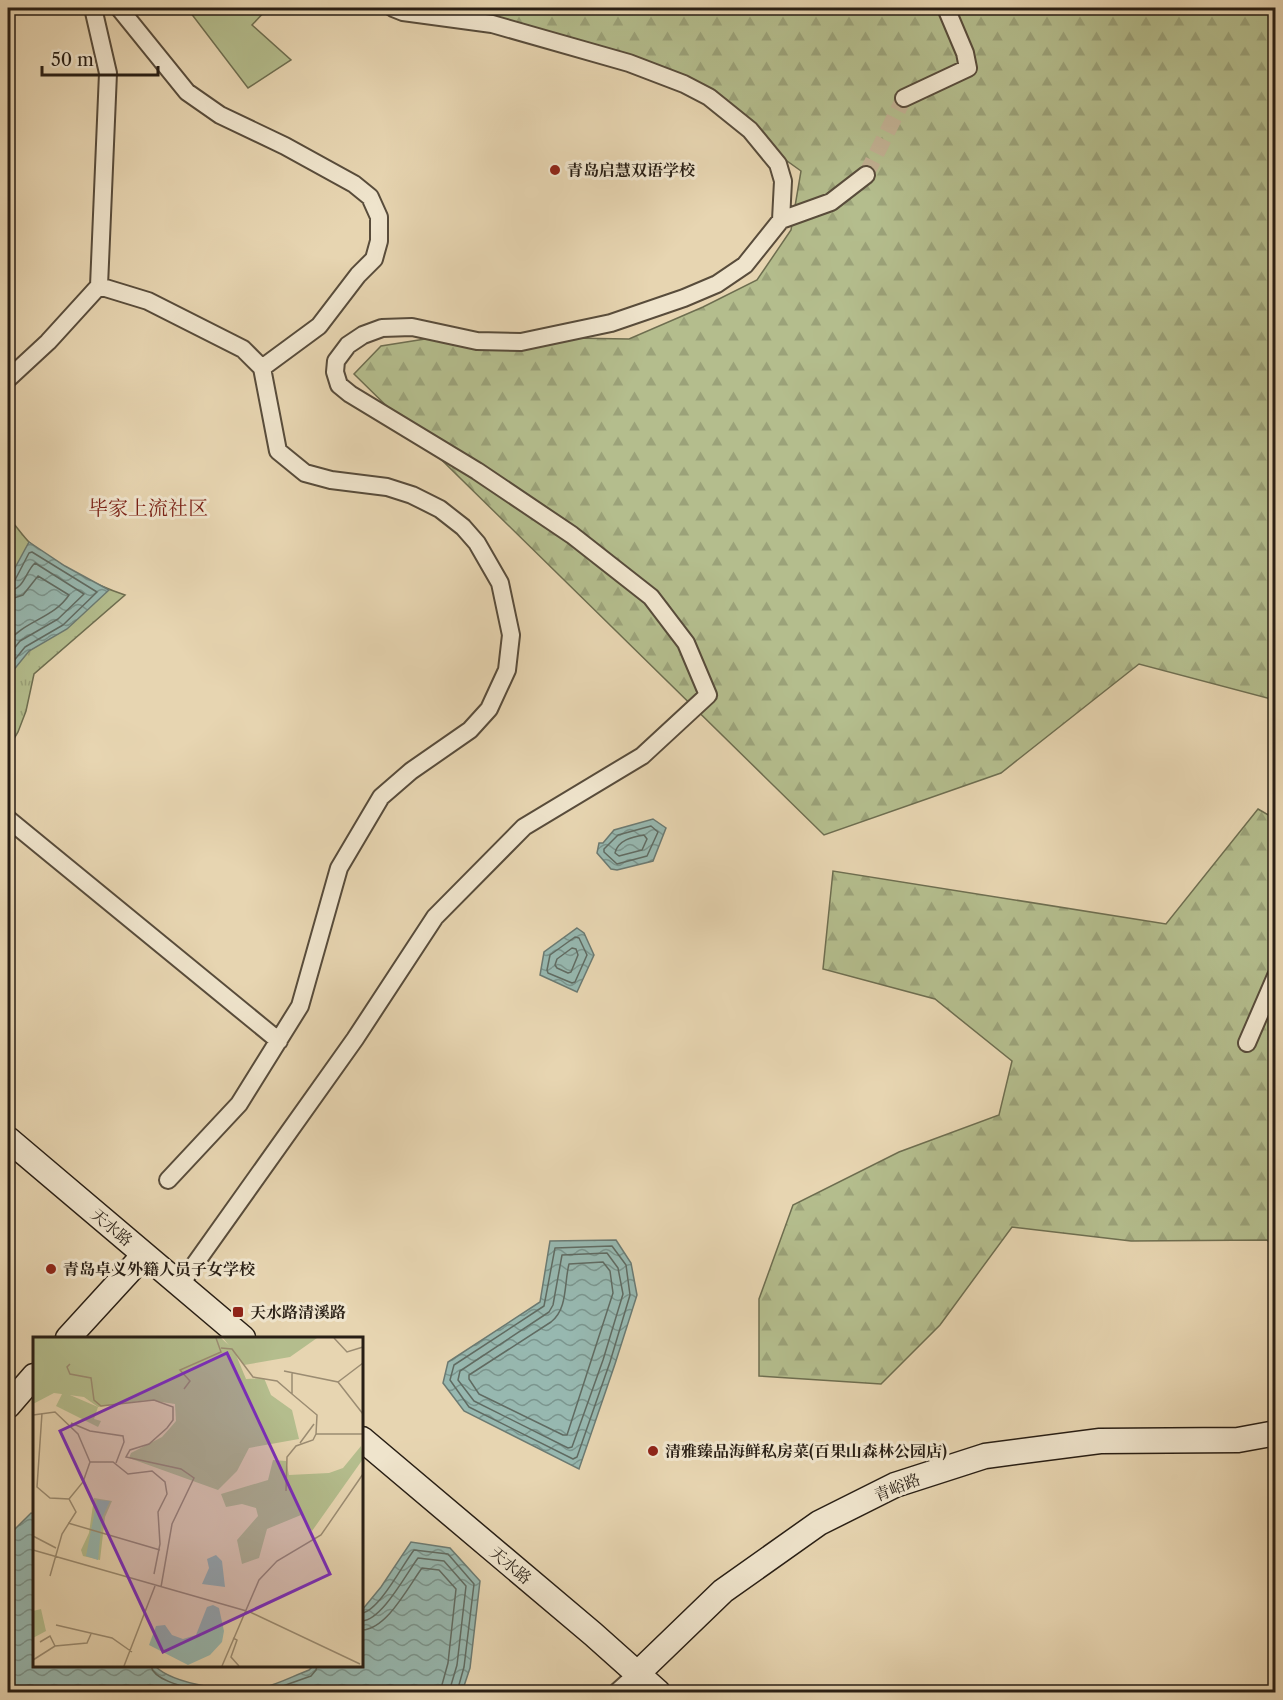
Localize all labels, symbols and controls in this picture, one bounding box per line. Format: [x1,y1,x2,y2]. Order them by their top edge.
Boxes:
scale bar [42,39,158,77]
text: 50 m [51,49,94,71]
place label: 青岛启慧双语学校 [567,160,695,180]
marker: 青岛启慧双语学校 [548,163,562,177]
district label: 毕家上流社区 [88,496,208,520]
street label: 天水路 [87,1204,137,1250]
place label: 青岛卓义外籍人员子女学校 [63,1259,255,1279]
marker: 青岛卓义外籍人员子女学校 [44,1262,58,1276]
place label: 天水路清溪路 [250,1302,346,1322]
marker: 天水路清溪路 [231,1305,245,1319]
inset map [33,1337,363,1667]
place label: 清雅臻品海鲜私房菜(百果山森林公园店) [665,1441,947,1461]
marker: 清雅臻品海鲜私房菜(百果山森林公园店) [646,1444,660,1458]
street label: 青峪路 [871,1469,923,1505]
street label: 天水路 [486,1542,536,1588]

